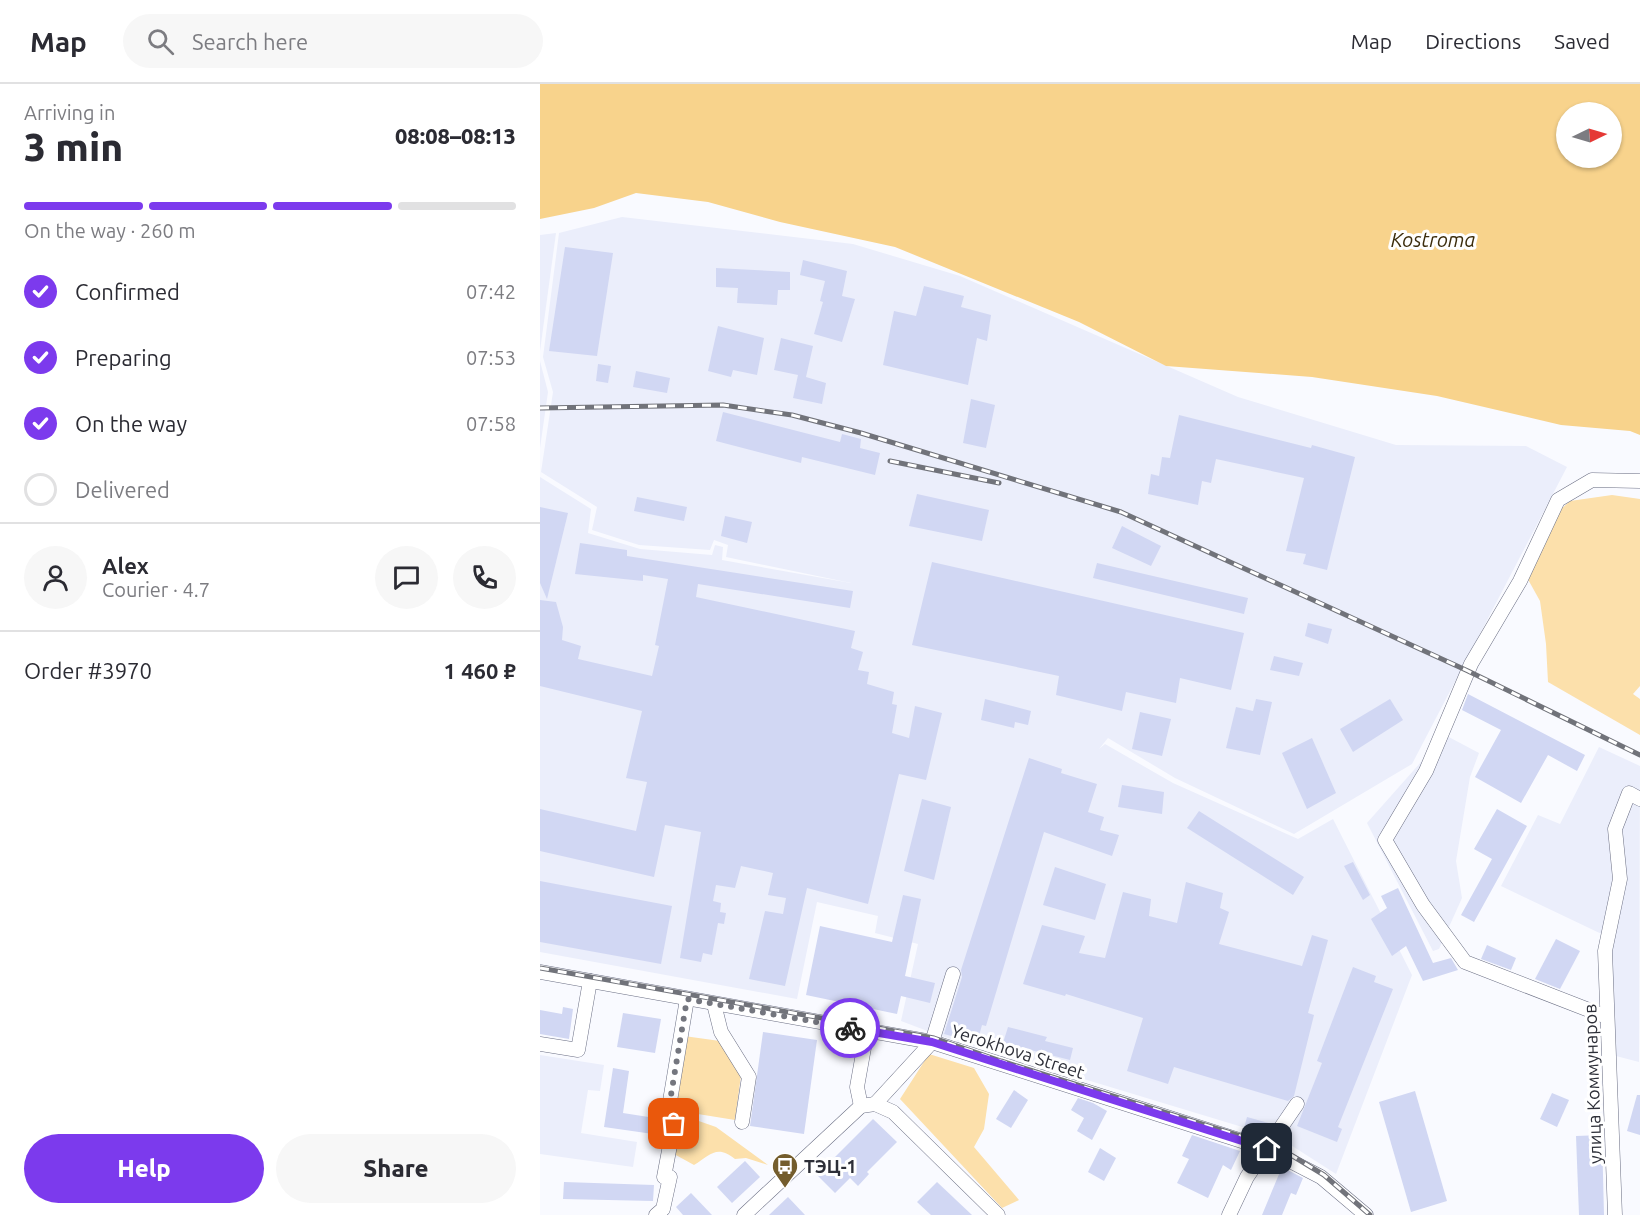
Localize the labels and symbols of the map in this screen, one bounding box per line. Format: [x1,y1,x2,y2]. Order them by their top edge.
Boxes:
north arrow [1556,102,1622,168]
water label: Kostroma [1391,228,1475,251]
courier [820,998,880,1058]
street label: улица Коммунаров [1579,1004,1605,1164]
street label: Yerokhova Street [949,1020,1087,1082]
pin [648,1098,699,1149]
pin [1241,1123,1292,1174]
bus stop icon: ТЭЦ-1 [770,1151,800,1189]
place label: ТЭЦ-1 [804,1156,857,1176]

